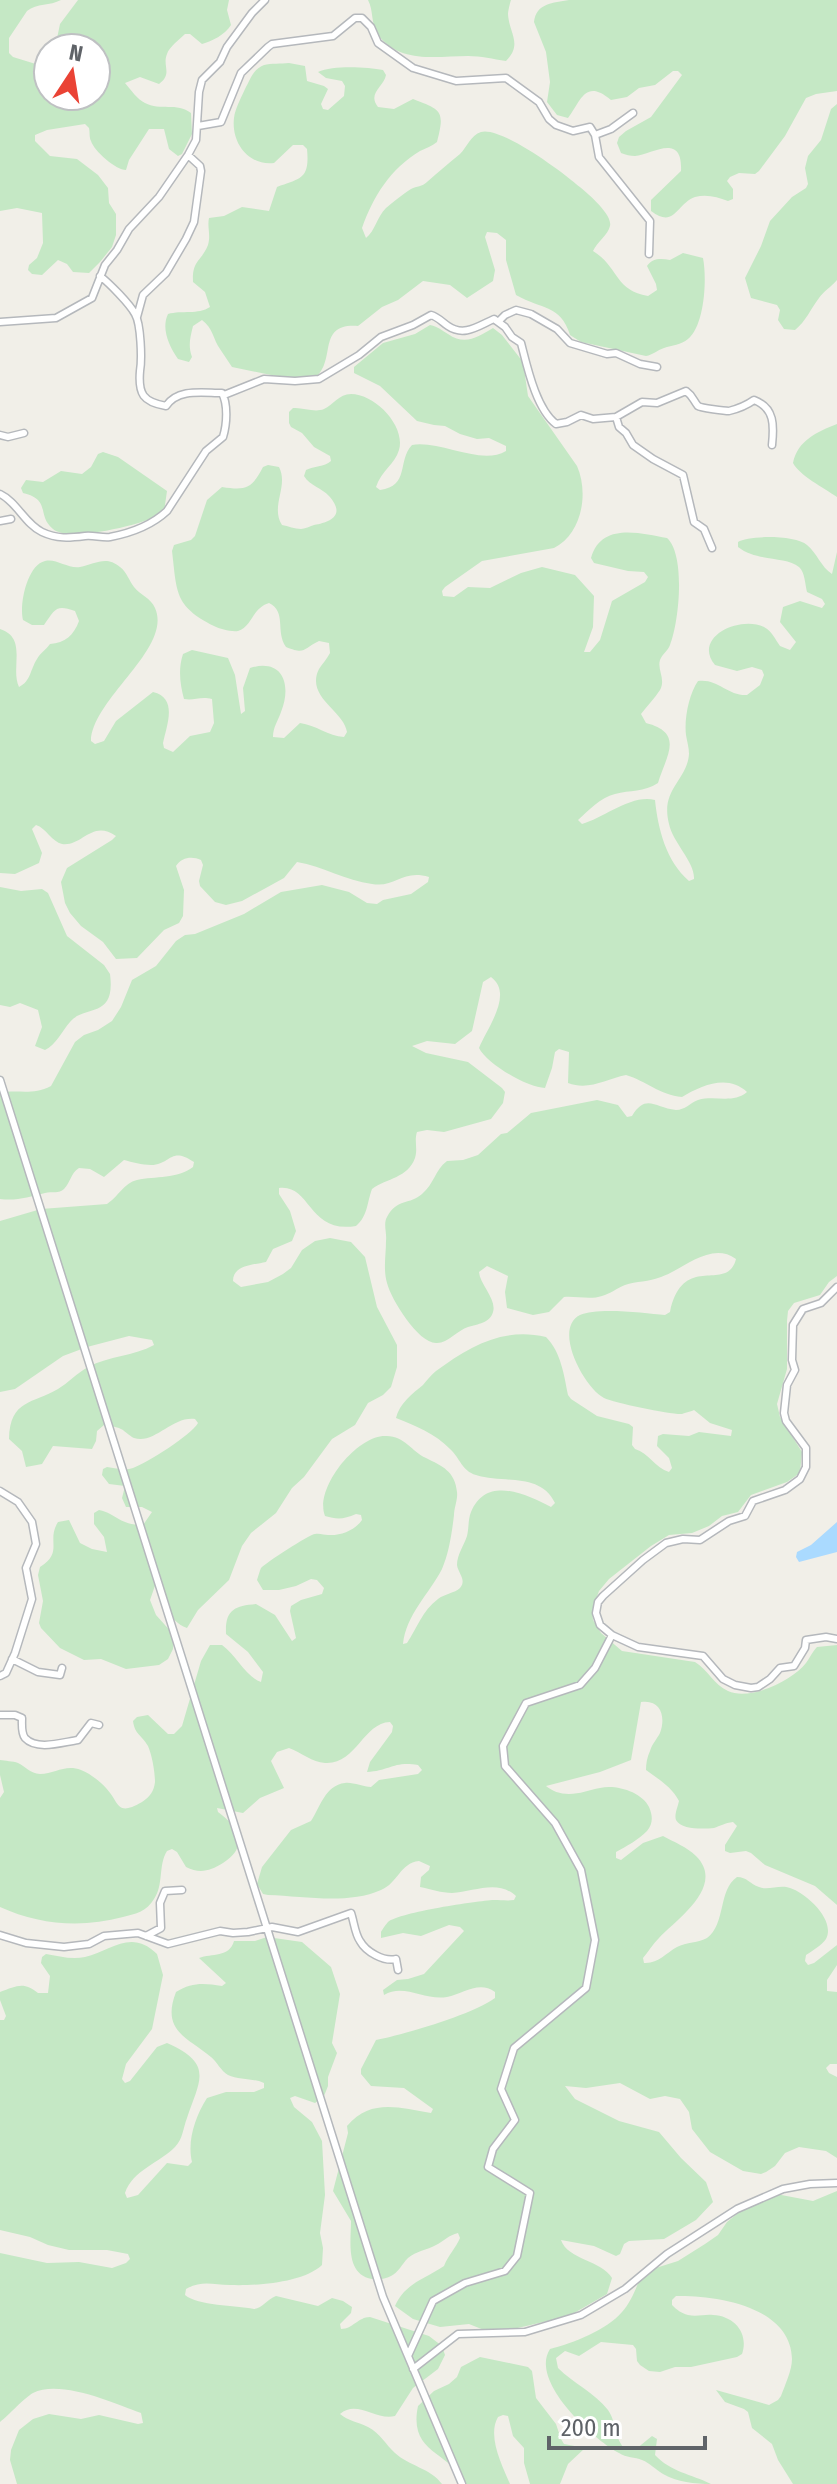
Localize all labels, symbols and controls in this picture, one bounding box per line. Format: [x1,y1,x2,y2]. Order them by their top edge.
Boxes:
north arrow [32,32,112,112]
text: N [67,38,85,68]
scale bar [549,2400,705,2450]
text: 200 m [561,2414,621,2442]

